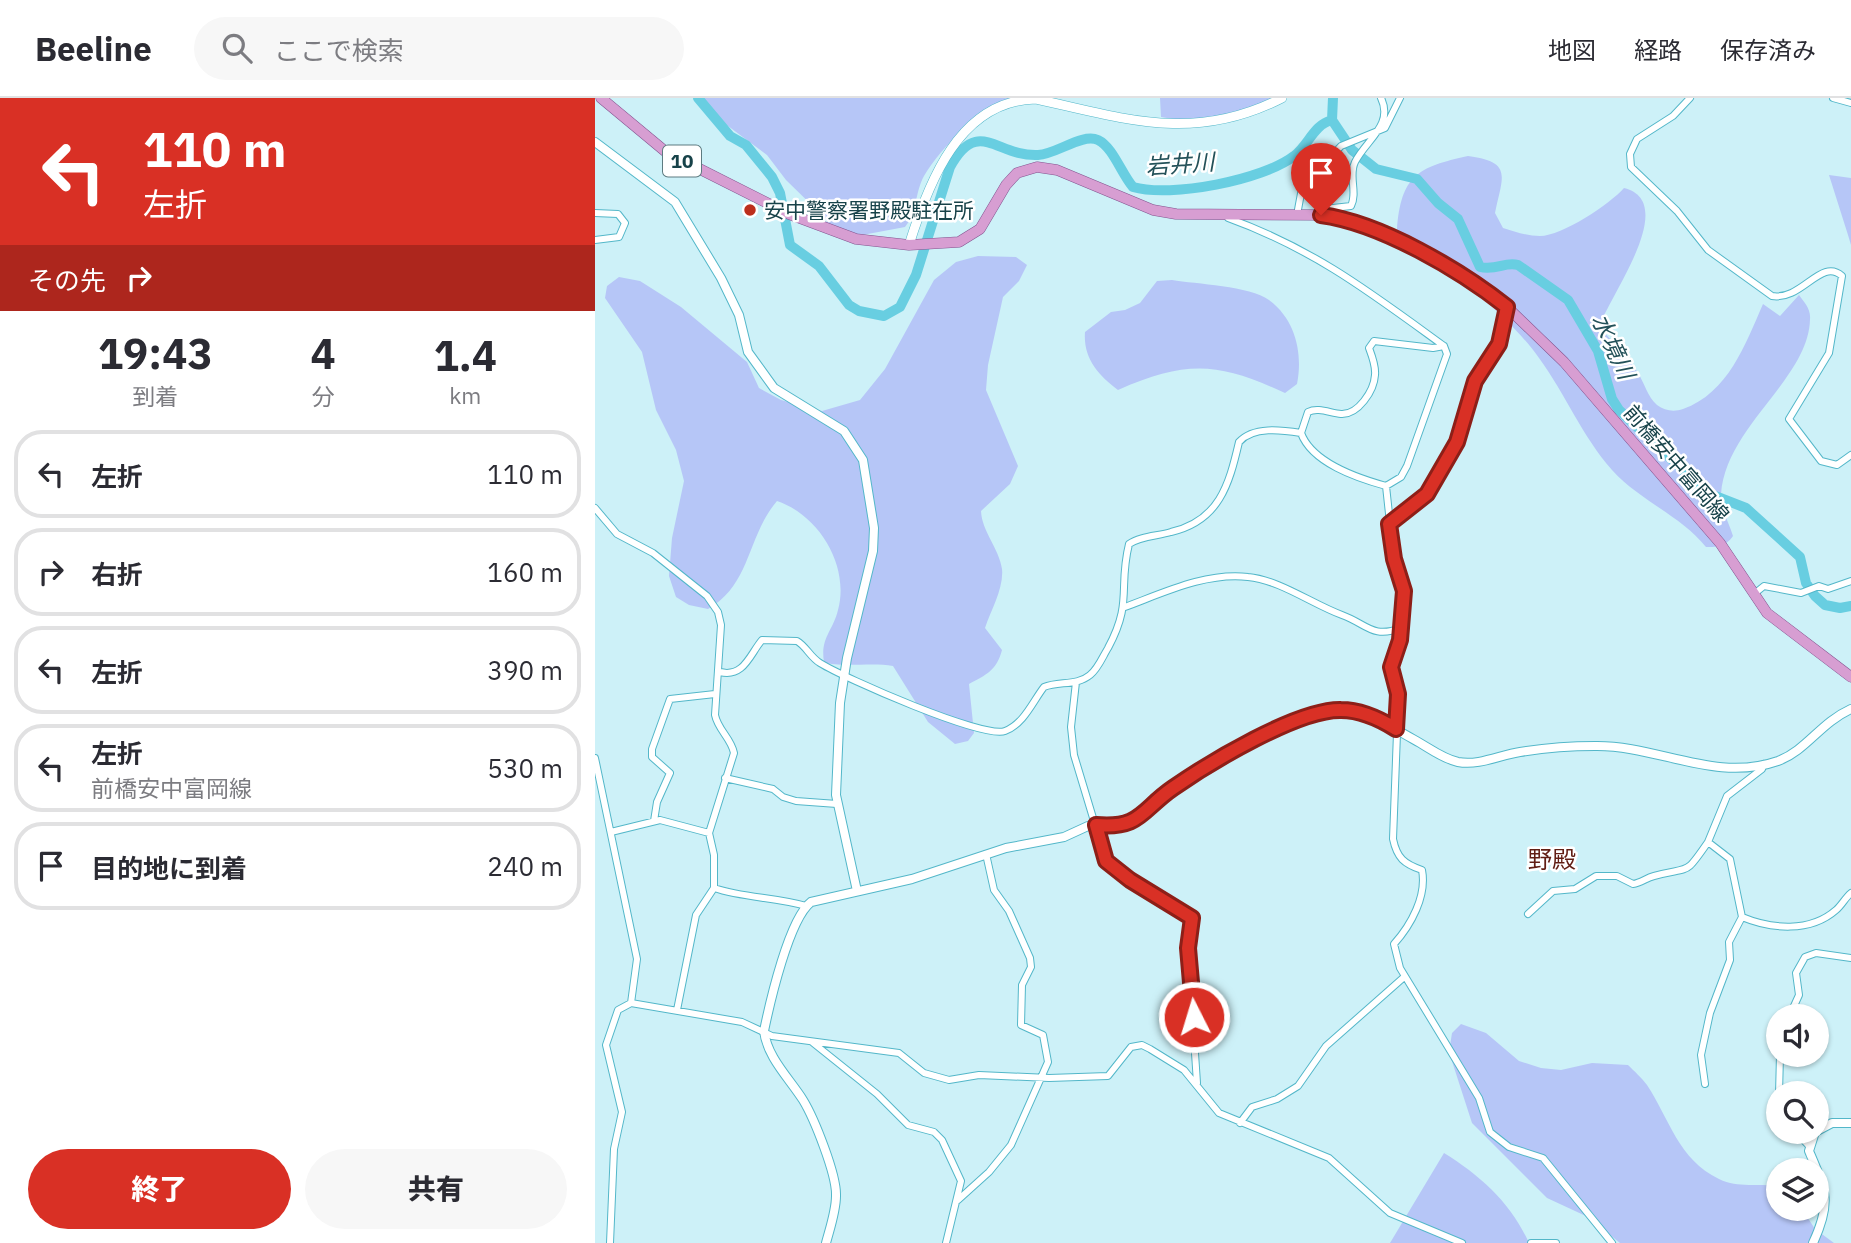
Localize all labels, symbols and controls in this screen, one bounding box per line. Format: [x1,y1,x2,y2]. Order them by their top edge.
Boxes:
search box [194,17,684,80]
text: Beeline [35,27,152,70]
icon: search [218,29,256,67]
text: ここで検索 [274,33,404,67]
text: 地図 [1548,34,1596,66]
text: 経路 [1634,34,1682,66]
text: 保存済み [1720,34,1816,66]
text: 110 m [143,117,287,180]
icon: left [28,126,119,217]
pin [1291,143,1351,215]
water label: 岩井川 [1145,145,1218,180]
road number: 10 [663,146,701,176]
icon: arrive [1302,154,1340,192]
text: 左折 [143,183,207,225]
place label: 安中警察署野殿駐在所 [764,196,974,224]
marker: 安中警察署野殿駐在所 [742,202,758,218]
icon: right [120,259,158,297]
text: その先 [28,263,106,297]
water label: 水境川 [1586,308,1643,386]
text: 19:43 [98,326,213,381]
text: 4 [311,326,336,381]
text: 1.4 [434,328,497,383]
text: km [449,380,481,410]
text: 到着 [132,381,178,411]
text: 分 [312,381,335,411]
street label: 前橋安中富岡線 [1618,398,1736,528]
icon: left [32,455,70,493]
text: 110 m [487,457,563,491]
text: 左折 [91,459,143,493]
icon: right [32,553,70,591]
text: 160 m [487,555,563,589]
text: 右折 [91,557,143,591]
icon: left [32,651,70,689]
text: 390 m [487,653,563,687]
text: 左折 [91,655,143,689]
text: 左折 [91,736,143,770]
icon: left [32,749,70,787]
text: 530 m [487,751,563,785]
text: 前橋安中富岡線 [91,773,252,803]
district label: 野殿 [1528,843,1576,875]
icon: arrive [32,847,70,885]
text: 240 m [487,849,563,883]
text: 目的地に到着 [91,851,247,885]
position arrow [1157,980,1231,1054]
map controls [1766,1004,1829,1221]
button: sound [1766,1004,1829,1067]
button: search [1766,1081,1829,1144]
button: 終了 [28,1149,291,1229]
button: 共有 [305,1149,567,1229]
button: layers [1766,1158,1829,1221]

